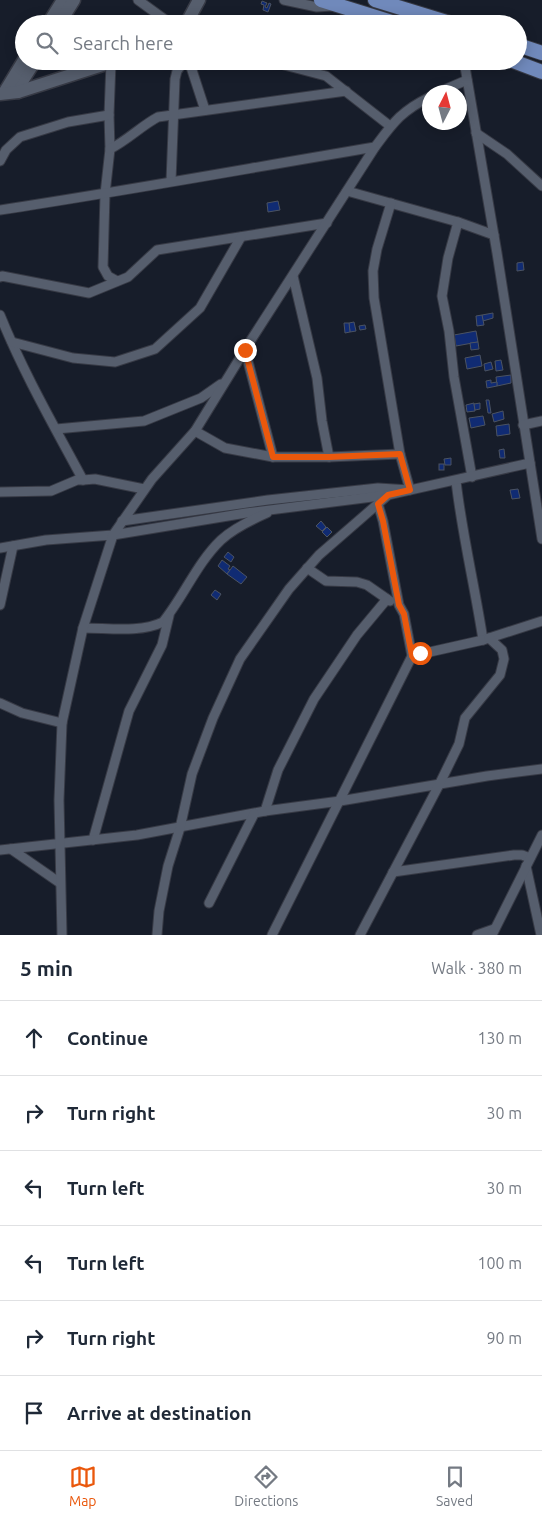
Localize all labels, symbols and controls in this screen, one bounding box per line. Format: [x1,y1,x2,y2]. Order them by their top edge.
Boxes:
search box [15,15,527,70]
icon: search [33,29,61,57]
text: Search here [73,32,173,54]
north arrow [422,85,467,130]
route end [234,339,257,362]
route start [409,642,432,665]
text: 5 min [20,956,73,980]
text: Walk · 380 m [431,959,522,977]
icon: ahead [20,1024,48,1052]
text: Continue [67,1027,148,1049]
text: 130 m [477,1029,522,1047]
icon: right [20,1099,48,1127]
text: Turn right [67,1102,155,1124]
text: 30 m [486,1104,522,1122]
icon: left [20,1174,48,1202]
text: Turn left [67,1177,145,1199]
text: 30 m [486,1179,522,1197]
icon: left [20,1249,48,1277]
text: Turn left [67,1252,145,1274]
text: 100 m [477,1254,522,1272]
icon: right [20,1324,48,1352]
text: Turn right [67,1327,155,1349]
text: 90 m [486,1329,522,1347]
icon: arrive [20,1399,48,1427]
text: Arrive at destination [67,1402,252,1424]
tab: Map [69,1463,97,1509]
tab: Directions [234,1463,298,1509]
tab: Saved [436,1463,473,1509]

